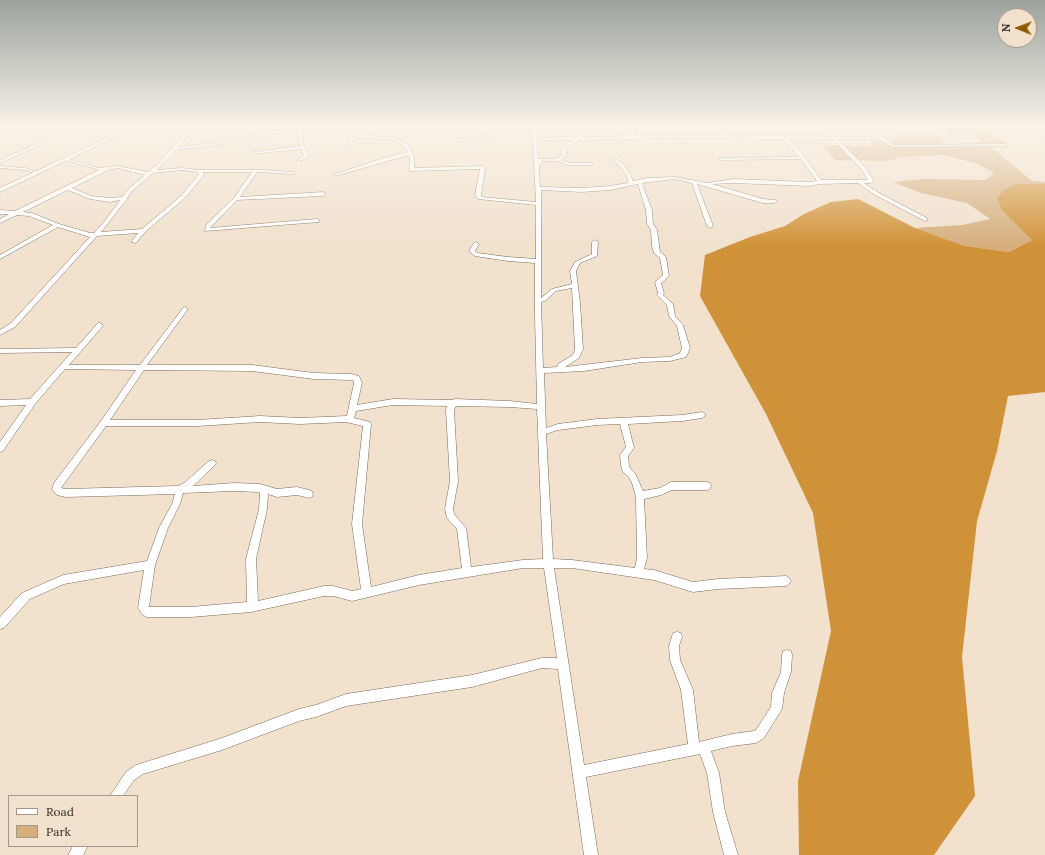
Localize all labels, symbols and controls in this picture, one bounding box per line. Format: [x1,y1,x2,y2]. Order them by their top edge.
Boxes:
north arrow [997,8,1037,48]
text: N [999,23,1013,32]
legend [8,795,138,847]
text: Road [46,804,74,819]
text: Park [46,824,71,839]

